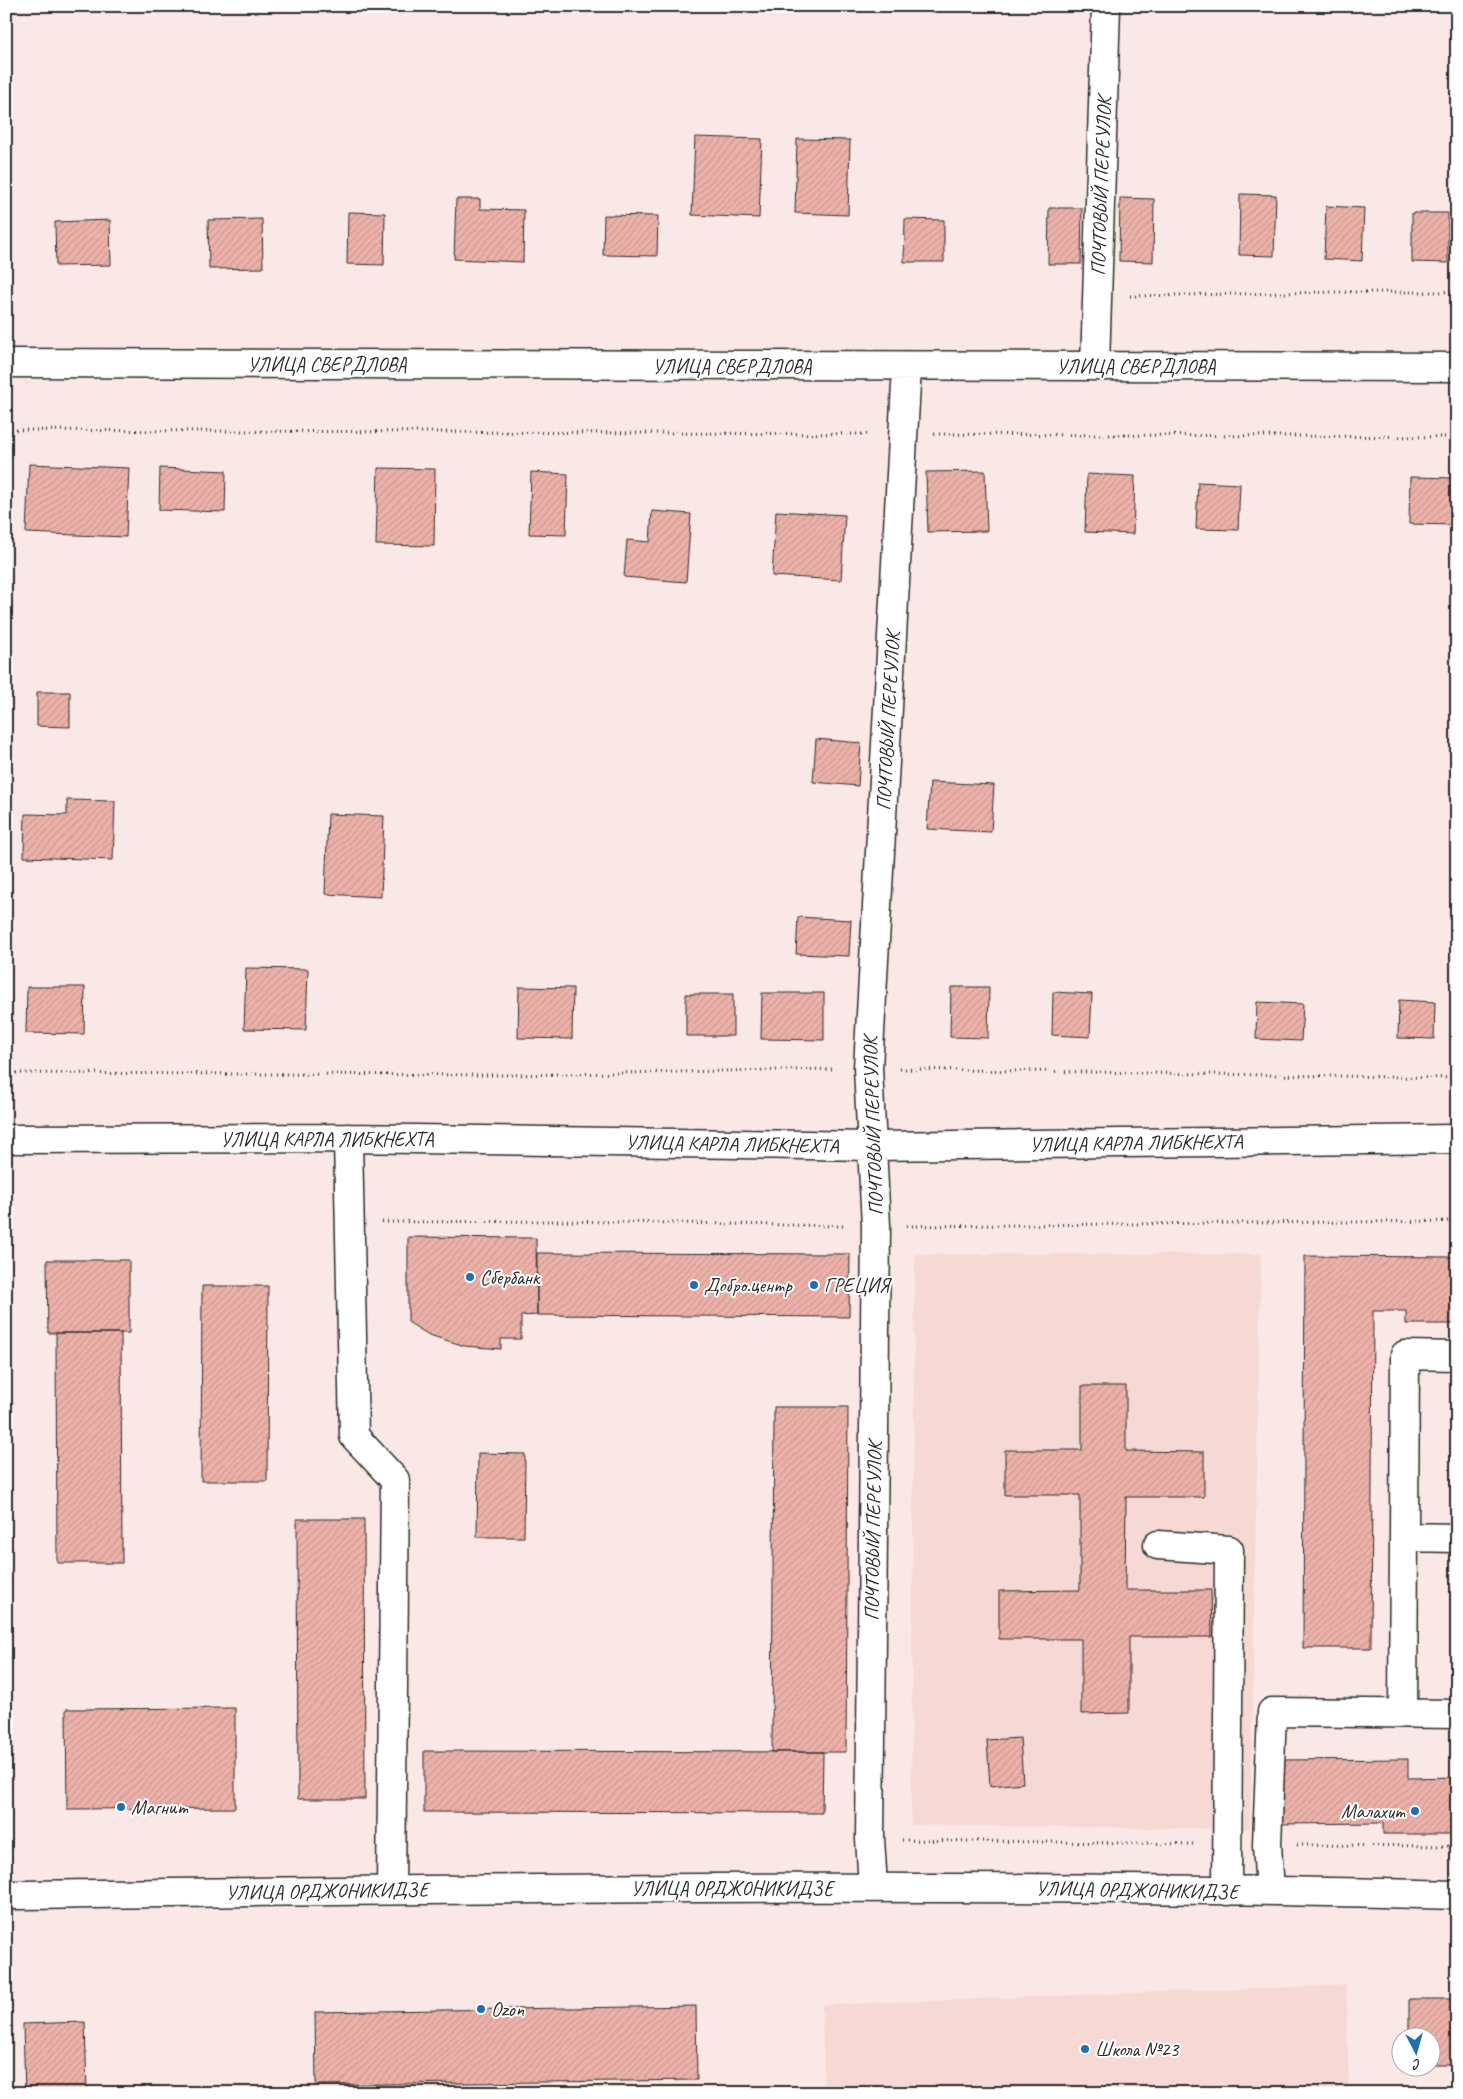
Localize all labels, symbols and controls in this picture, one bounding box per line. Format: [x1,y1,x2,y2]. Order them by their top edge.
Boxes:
street label: ПОЧТОВЫЙ ПЕРЕУЛОК [1085,92,1117,276]
street label: УЛИЦА СВЕРДЛОВА [247,352,408,377]
street label: УЛИЦА СВЕРДЛОВА [652,354,813,379]
street label: УЛИЦА СВЕРДЛОВА [1056,354,1217,379]
street label: ПОЧТОВЫЙ ПЕРЕУЛОК [871,627,905,811]
street label: ПОЧТОВЫЙ ПЕРЕУЛОК [857,1032,889,1216]
street label: УЛИЦА КАРЛА ЛИБКНЕХТА [220,1127,435,1152]
street label: УЛИЦА КАРЛА ЛИБКНЕХТА [1029,1129,1244,1157]
street label: УЛИЦА КАРЛА ЛИБКНЕХТА [625,1130,840,1158]
place label: Сбербанк [480,1265,541,1290]
marker: Сбербанк [464,1271,476,1283]
place label: Добро.центр [704,1273,793,1298]
place label: ГРЕЦИЯ [824,1273,893,1298]
marker: Добро.центр [688,1279,700,1291]
marker: ГРЕЦИЯ [808,1279,820,1291]
street label: ПОЧТОВЫЙ ПЕРЕУЛОК [859,1437,887,1621]
place label: Магнит [131,1795,189,1820]
place label: Малахит [1341,1799,1406,1824]
marker: Магнит [115,1801,127,1813]
marker: Малахит [1409,1805,1421,1817]
street label: УЛИЦА ОРДЖОНИКИДЗЕ [631,1876,836,1901]
street label: УЛИЦА ОРДЖОНИКИДЗЕ [1036,1876,1242,1904]
street label: УЛИЦА ОРДЖОНИКИДЗЕ [226,1877,432,1905]
place label: Ozon [491,1997,525,2022]
marker: Ozon [475,2003,487,2015]
north arrow [1390,2026,1440,2076]
place label: Школа №23 [1095,2037,1180,2062]
marker: Школа №23 [1079,2043,1091,2055]
text: С [1411,2056,1422,2073]

